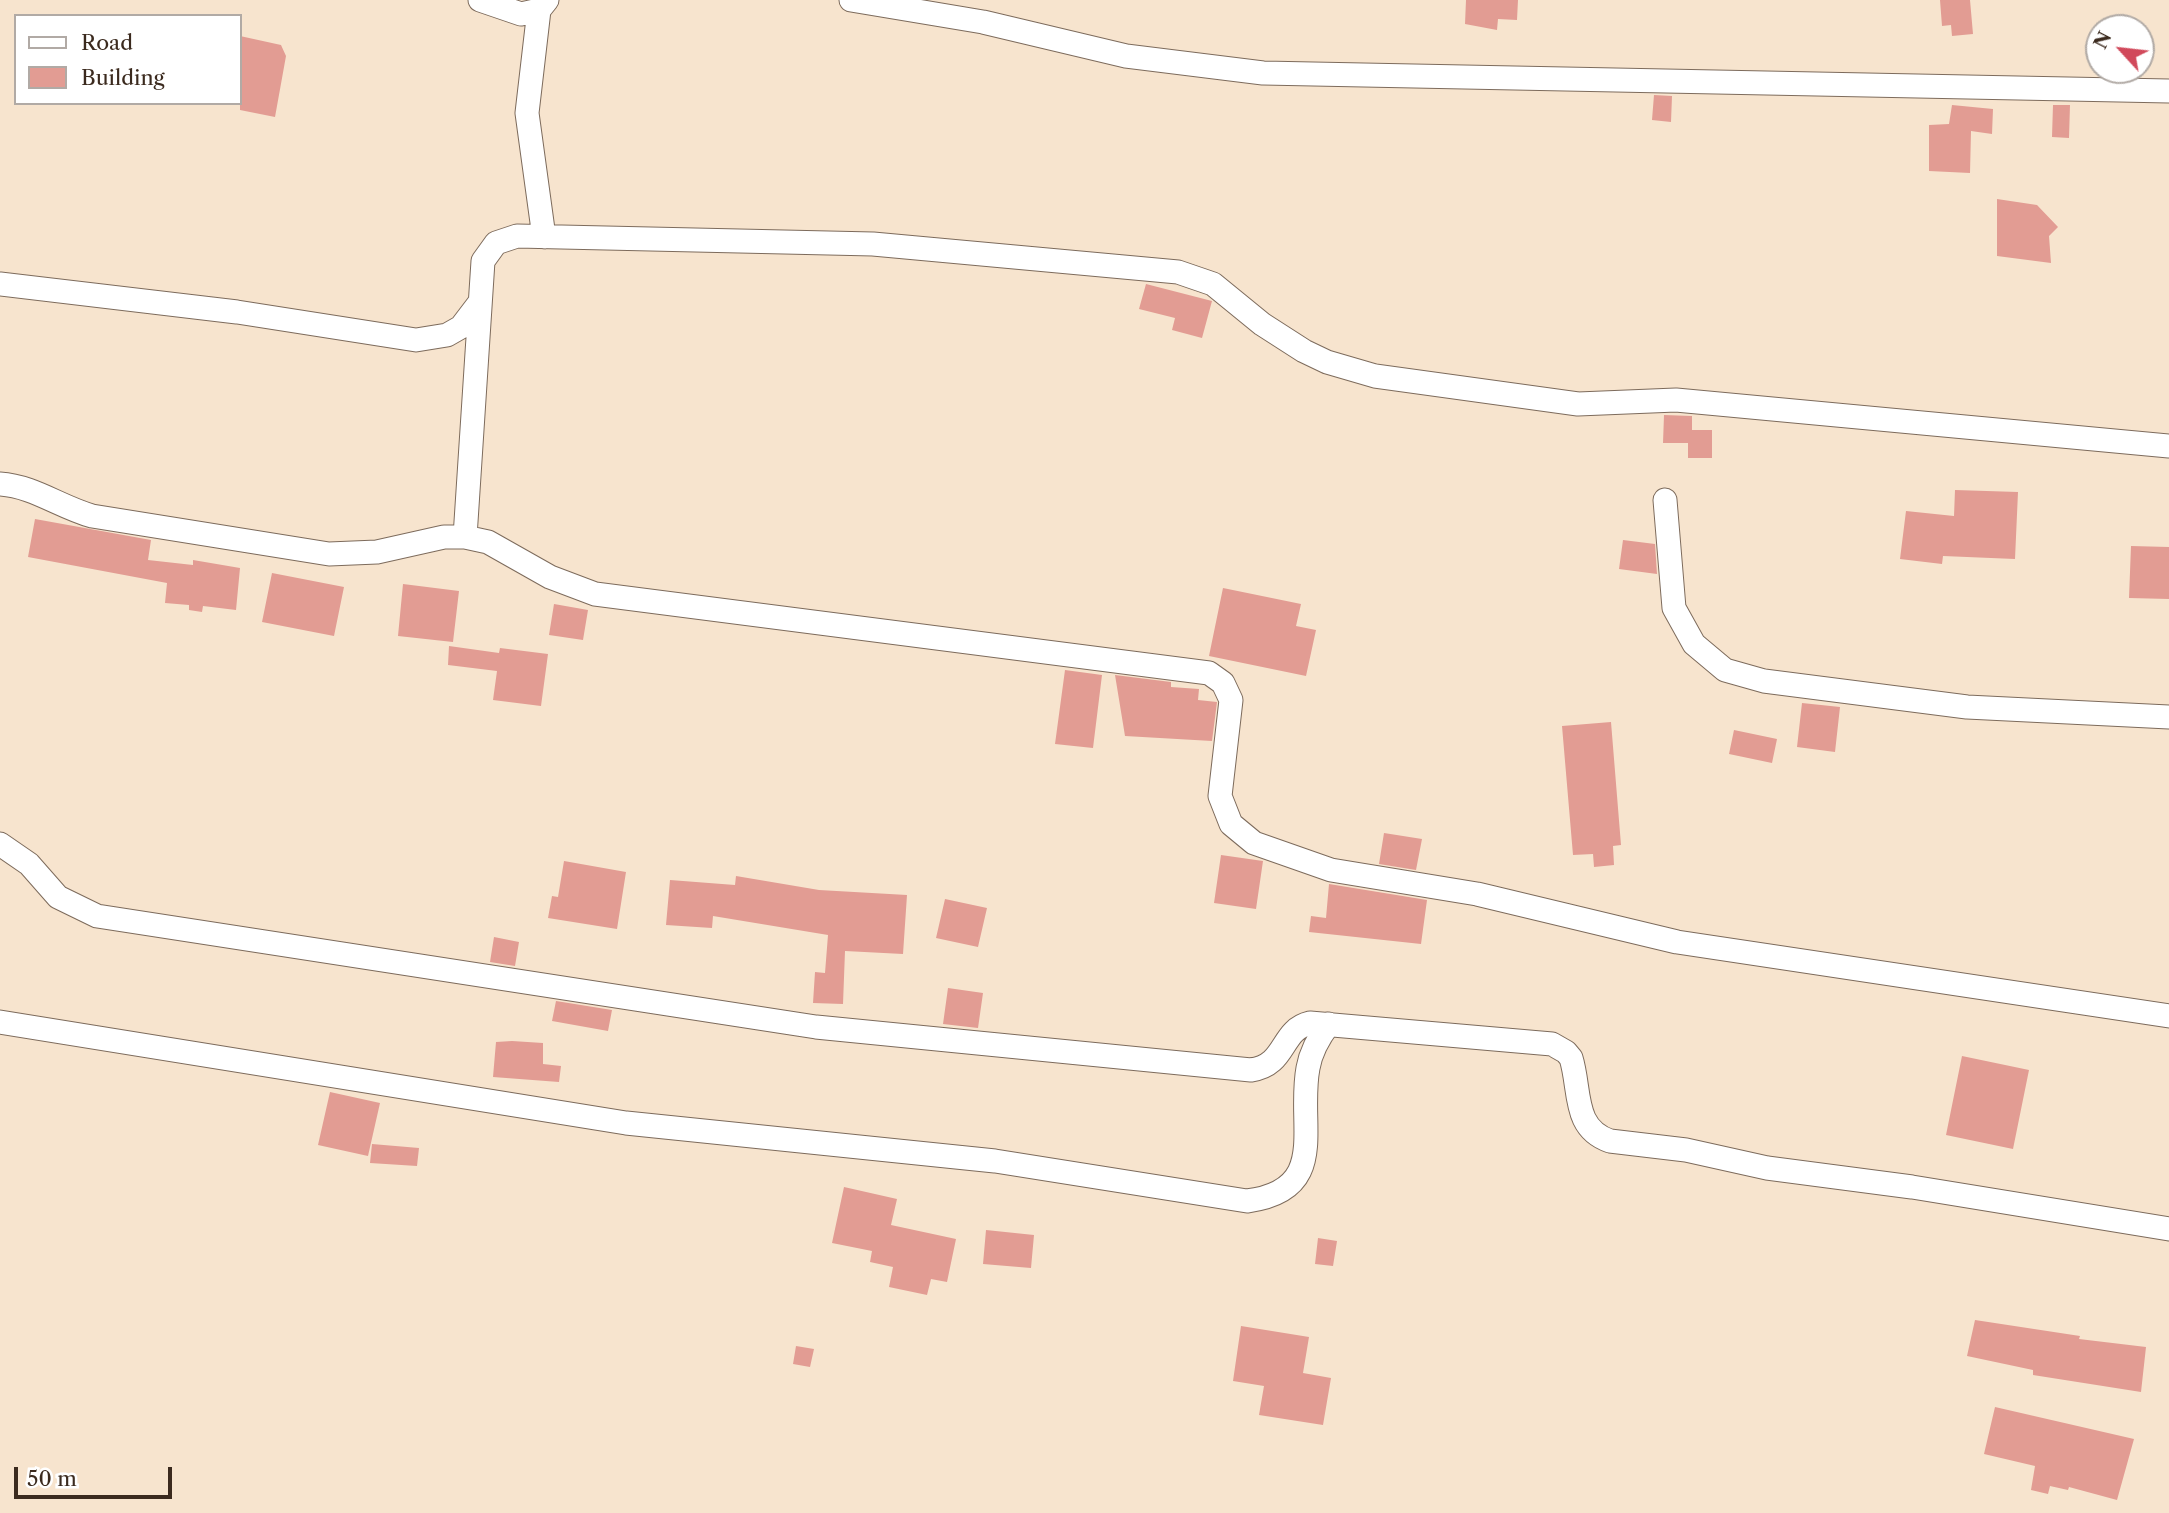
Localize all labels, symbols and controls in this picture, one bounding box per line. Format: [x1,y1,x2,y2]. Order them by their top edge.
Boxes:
legend [14,14,242,105]
north arrow [2085,14,2155,84]
text: N [2089,28,2117,53]
text: Road [81,30,133,55]
text: Building [81,65,165,90]
scale bar [18,1454,175,1498]
text: 50 m [27,1466,77,1491]

